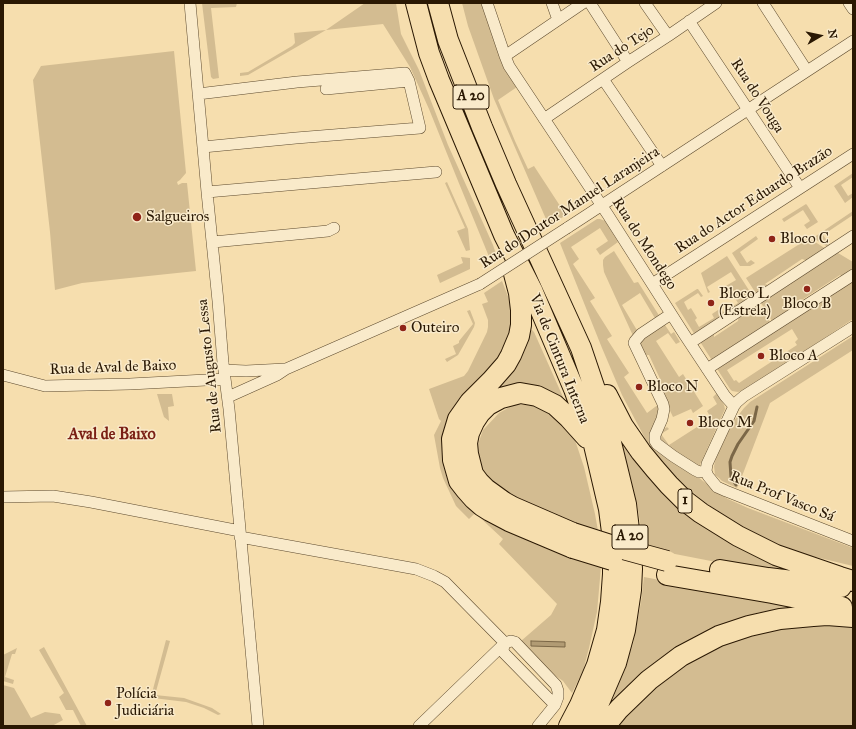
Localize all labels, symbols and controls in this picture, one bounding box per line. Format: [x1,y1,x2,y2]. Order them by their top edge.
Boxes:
north arrow [800,16,840,56]
street label: Rua do Tejo [586,22,658,76]
text: N [825,28,839,40]
street label: Rua do Vouga [726,56,788,136]
road number: A 20 [453,85,489,109]
street label: Rua do Actor Eduardo Brazão [672,142,836,258]
street label: Rua do Doutor Manuel Laranjeira [477,143,663,273]
street label: Rua do Mondego [608,195,680,293]
place label: Salgueiros [146,208,209,226]
marker: Salgueiros [131,211,143,223]
place label: Bloco C [780,230,829,248]
marker: Bloco C [767,234,777,244]
marker: Bloco B [802,284,812,294]
place label: Bloco L (Estrela) [719,285,771,320]
street label: Via de Cintura Interna [525,292,593,426]
place label: Bloco B [783,295,831,313]
street label: Rua de Augusto Lessa [194,298,226,434]
marker: Bloco L (Estrela) [706,298,716,308]
place label: Outeiro [411,319,459,337]
marker: Outeiro [398,323,408,333]
place label: Bloco A [769,347,818,365]
marker: Bloco A [756,351,766,361]
street label: Rua de Aval de Baixo [49,357,177,379]
place label: Bloco N [647,378,699,396]
marker: Bloco N [634,382,644,392]
place label: Bloco M [698,414,752,432]
marker: Bloco M [685,418,695,428]
district label: Aval de Baixo [68,425,156,445]
street label: Rua Prof Vasco Sá [727,468,837,526]
road number: 1 [678,489,692,513]
road number: A 20 [612,525,648,549]
place label: Polícia Judiciária [116,685,174,720]
marker: Polícia Judiciária [103,698,113,708]

